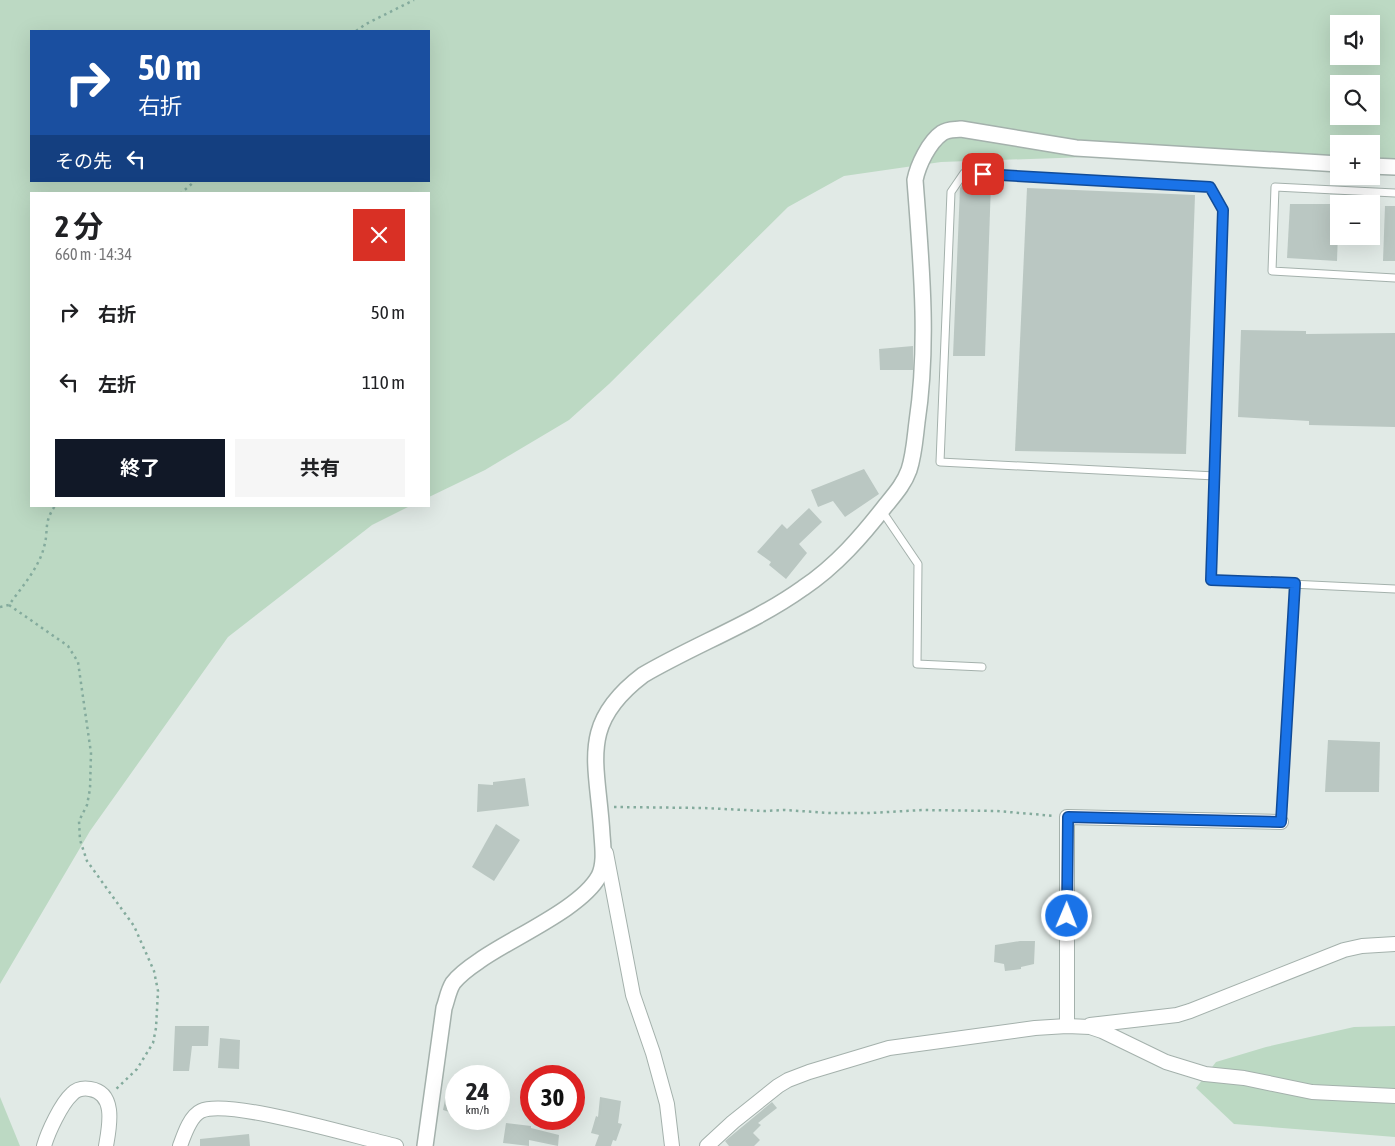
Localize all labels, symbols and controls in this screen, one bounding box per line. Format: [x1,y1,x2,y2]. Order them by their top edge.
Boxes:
map controls [1330,15,1380,245]
button: sound [1330,15,1380,65]
text: 50 m [138,47,201,87]
icon: right [55,50,120,115]
button: search [1330,75,1380,125]
text: 右折 [138,93,182,119]
button: + [1330,135,1380,185]
icon: left [122,145,150,173]
text: その先 [55,150,112,172]
pin [962,153,1004,195]
icon: arrive [969,160,997,188]
button: − [1330,195,1380,245]
text: 2 分 [55,209,103,243]
button: close [353,209,405,261]
text: 660 m · 14:34 [55,245,132,263]
icon: right [55,298,83,326]
text: 50 m [371,301,405,323]
text: 右折 [98,303,136,325]
icon: left [55,368,83,396]
text: 110 m [362,371,405,393]
text: 左折 [98,373,136,395]
button: 終了 [55,439,225,497]
button: 共有 [235,439,405,497]
position arrow [1040,889,1092,941]
speed limit sign: 30 [520,1065,585,1130]
text: 24 [466,1077,489,1105]
text: km/h [466,1103,489,1117]

